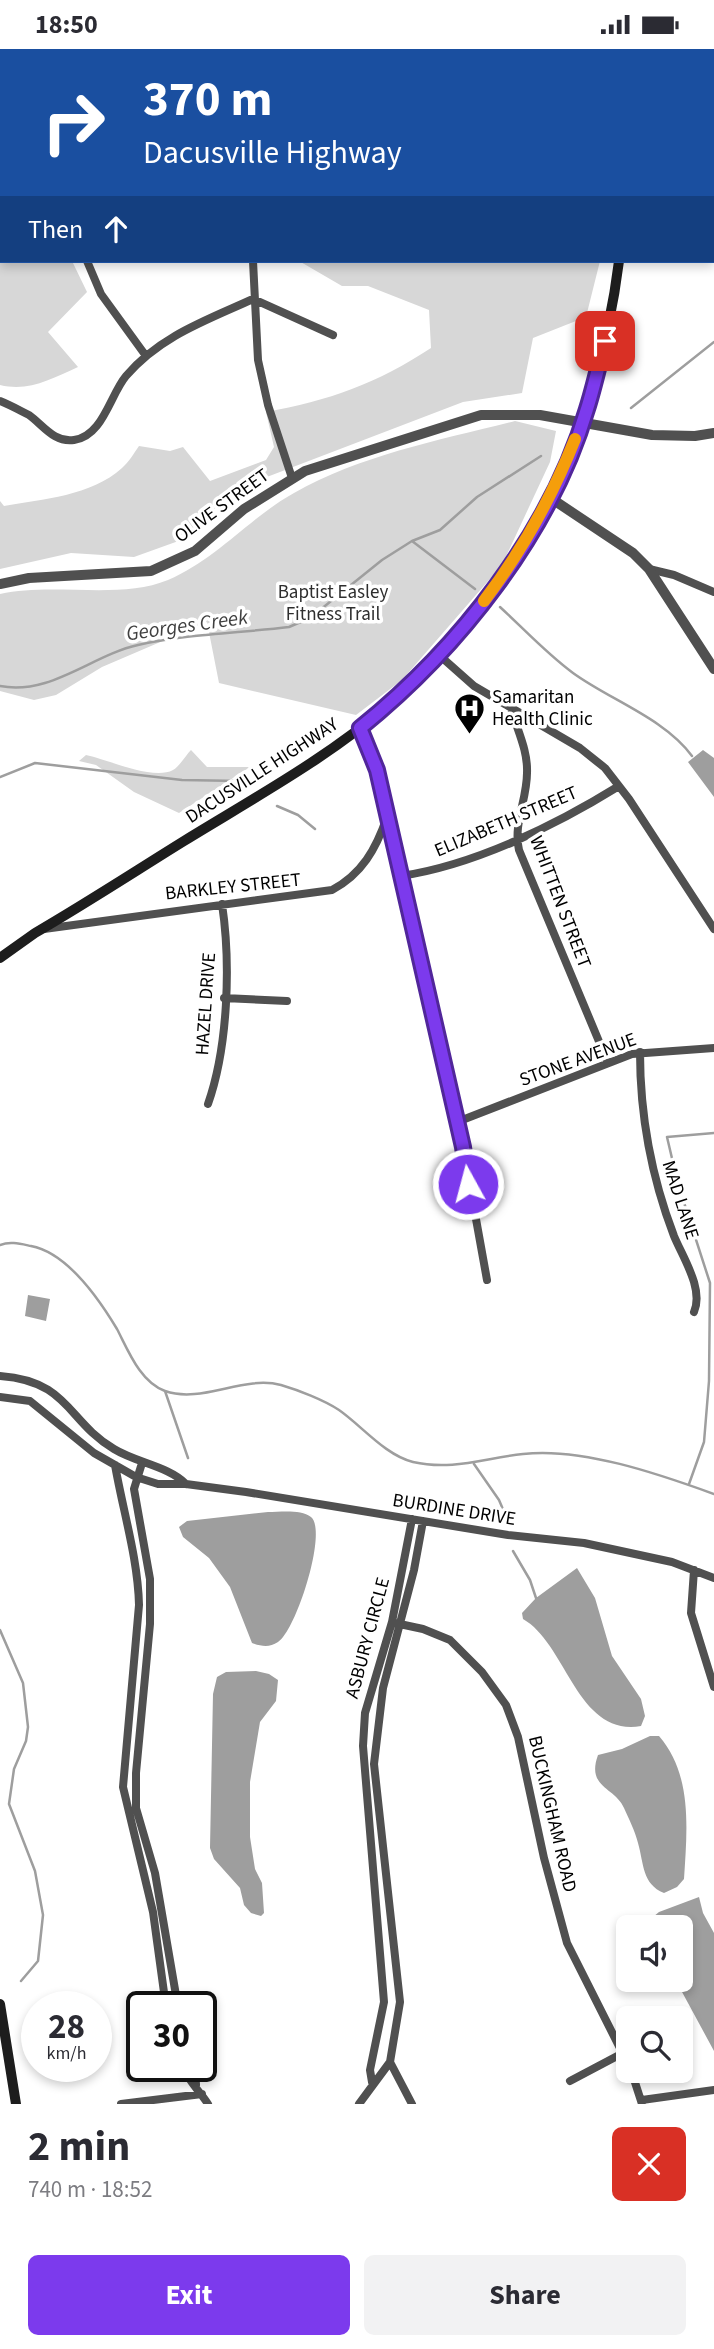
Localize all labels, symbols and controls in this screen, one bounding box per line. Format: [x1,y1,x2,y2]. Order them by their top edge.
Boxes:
text: 18:50 [35,6,98,43]
text: 370 m [143,65,272,135]
icon: right [28,77,119,168]
text: Dacusville Highway [143,130,402,176]
icon: ahead [97,210,135,248]
text: Then [28,211,83,248]
pin [575,311,635,371]
icon: arrive [586,322,624,360]
street label: OLIVE STREET [169,462,275,550]
park label: Baptist Easley Fitness Trail [278,579,388,628]
water label: Georges Creek [124,601,251,648]
place label: Samaritan Health Clinic [492,684,593,733]
hospital icon: Samaritan Health Clinic [452,691,486,735]
street label: DACUSVILLE HIGHWAY [180,711,344,831]
street label: ELIZABETH STREET [430,780,582,864]
street label: WHITTEN STREET [522,832,598,972]
street label: BARKLEY STREET [164,866,302,908]
street label: HAZEL DRIVE [189,952,223,1056]
street label: STONE AVENUE [516,1026,640,1094]
position arrow [431,1147,505,1221]
street label: MAD LANE [655,1157,705,1243]
street label: BURDINE DRIVE [390,1487,518,1533]
street label: ASBURY CIRCLE [339,1574,397,1702]
street label: BUCKINGHAM ROAD [521,1733,583,1895]
map controls [616,1915,693,2083]
button: sound [616,1915,693,1992]
speed limit sign: 30 [126,1991,217,2082]
text: 28 [48,2002,85,2052]
button: search [616,2006,693,2083]
text: km/h [47,2041,86,2066]
text: 2 min [28,2117,130,2177]
button: close [612,2127,686,2201]
text: 740 m · 18:52 [28,2173,152,2206]
button: Exit [28,2255,350,2335]
button: Share [364,2255,686,2335]

